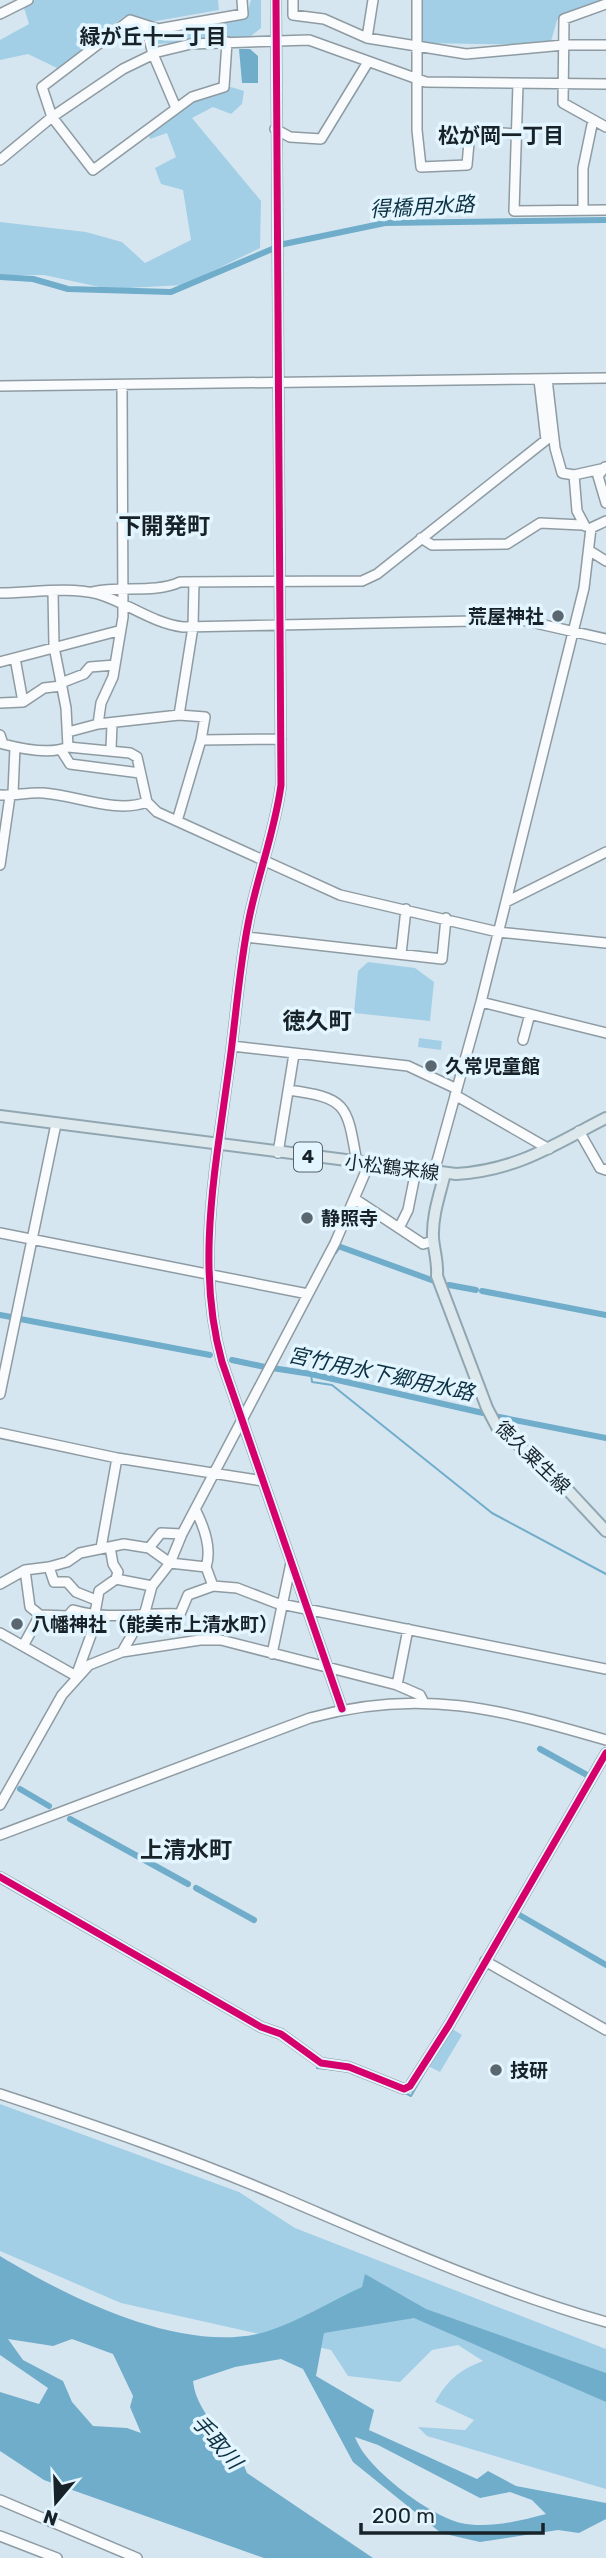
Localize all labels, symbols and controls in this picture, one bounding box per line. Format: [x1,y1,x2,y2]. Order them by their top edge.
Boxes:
district label: 緑が丘十一丁目 [80,24,227,49]
district label: 松が岡一丁目 [438,123,564,148]
water label: 得橋用水路 [369,191,477,222]
district label: 下開発町 [118,512,210,540]
place label: 荒屋神社 [468,605,544,628]
marker: 荒屋神社 [550,608,566,624]
district label: 徳久町 [283,1007,352,1035]
place label: 久常児童館 [445,1055,540,1078]
marker: 久常児童館 [423,1058,439,1074]
road number: 4 [294,1142,322,1172]
street label: 小松鶴来線 [343,1150,440,1185]
place label: 静照寺 [321,1207,378,1230]
marker: 静照寺 [299,1210,315,1226]
water label: 宮竹用水下郷用水路 [286,1342,478,1406]
street label: 徳久粟生線 [490,1416,575,1499]
place label: 八幡神社（能美市上清水町） [31,1613,278,1636]
marker: 八幡神社（能美市上清水町） [9,1616,25,1632]
district label: 上清水町 [140,1836,232,1864]
place label: 技研 [510,2059,548,2082]
marker: 技研 [488,2062,504,2078]
water label: 手取川 [187,2410,249,2475]
north arrow [21,2467,91,2537]
scale bar [361,2492,543,2536]
text: 200 m [372,2503,435,2528]
text: N [40,2505,61,2531]

